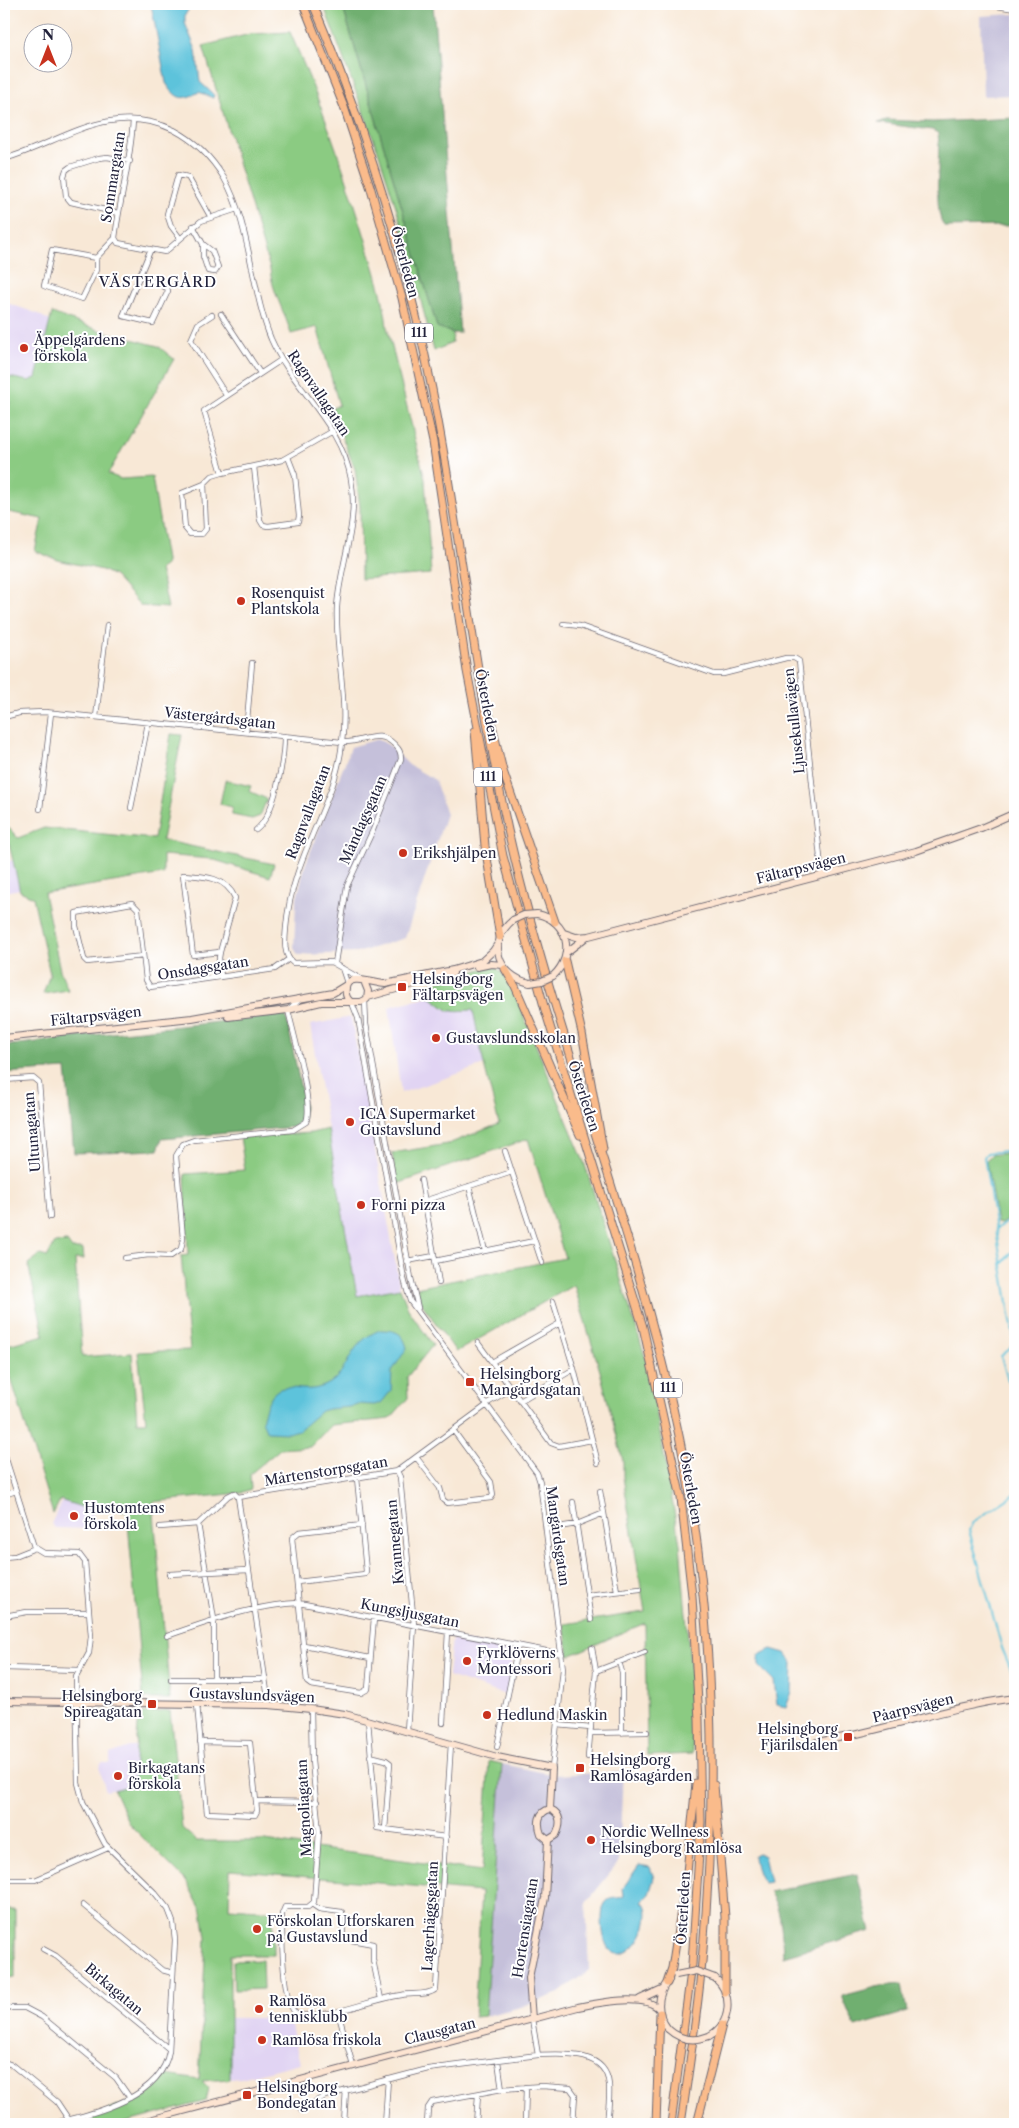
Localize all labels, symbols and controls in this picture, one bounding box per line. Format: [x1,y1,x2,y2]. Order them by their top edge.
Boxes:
north arrow [22,22,72,72]
text: N [42,26,54,44]
street label: Sommargatan [97,130,129,224]
street label: Österleden [387,224,423,300]
district label: VÄSTERGÅRD [98,272,217,291]
road number: 111 [405,323,433,342]
place label: Äppelgårdens förskola [33,331,125,365]
marker: Äppelgårdens förskola [18,342,30,354]
street label: Ragnvallagatan [284,347,354,439]
place label: Rosenquist Plantskola [251,584,325,618]
marker: Rosenquist Plantskola [235,595,247,607]
street label: Österleden [471,667,503,743]
street label: Ljusekullavägen [779,667,809,775]
street label: Västergårdsgatan [162,703,277,733]
street label: Ragnvallagatan [282,762,334,862]
road number: 111 [474,768,502,786]
street label: Måndagsgatan [335,773,391,867]
place label: Erikshjälpen [413,844,497,862]
marker: Erikshjälpen [397,847,409,859]
street label: Fältarpsvägen [754,848,848,888]
street label: Onsdagsgatan [156,952,250,984]
place label: Helsingborg Fältarpsvägen [412,970,504,1004]
marker: Helsingborg Fältarpsvägen [396,981,408,993]
street label: Fältarpsvägen [50,1002,143,1030]
place label: Gustavslundsskolan [446,1029,576,1047]
marker: Gustavslundsskolan [430,1032,442,1044]
street label: Österleden [564,1058,604,1134]
street label: Ultunagatan [20,1091,44,1173]
place label: ICA Supermarket Gustavslund [360,1105,476,1139]
marker: ICA Supermarket Gustavslund [344,1116,356,1128]
place label: Forni pizza [371,1196,446,1214]
marker: Forni pizza [355,1199,367,1211]
place label: Helsingborg Mangårdsgatan [480,1365,581,1399]
marker: Helsingborg Mangårdsgatan [464,1376,476,1388]
road number: 111 [654,1379,682,1398]
street label: Österleden [676,1450,706,1526]
street label: Mårtenstorpsgatan [263,1452,389,1490]
street label: Mangårdsgatan [542,1485,574,1588]
street label: Kvannegatan [382,1498,408,1585]
place label: Hustomtens förskola [84,1499,165,1533]
marker: Hustomtens förskola [68,1510,80,1522]
street label: Kungsljusgatan [359,1595,461,1631]
place label: Fyrklöverns Montessori [477,1644,556,1678]
marker: Fyrklöverns Montessori [461,1655,473,1667]
street label: Gustavslundsvägen [189,1684,315,1706]
place label: Helsingborg Spireagatan [62,1687,143,1721]
street label: Påarpsvägen [871,1689,956,1727]
marker: Helsingborg Spireagatan [146,1698,158,1710]
place label: Hedlund Maskin [497,1706,608,1724]
marker: Hedlund Maskin [481,1709,493,1721]
place label: Helsingborg Fjärilsdalen [758,1720,839,1754]
marker: Helsingborg Fjärilsdalen [842,1731,854,1743]
place label: Helsingborg Ramlösagården [590,1751,693,1785]
street label: Magnoliagatan [292,1758,316,1857]
place label: Birkagatans förskola [128,1759,205,1793]
marker: Helsingborg Ramlösagården [574,1762,586,1774]
marker: Birkagatans förskola [112,1770,124,1782]
place label: Nordic Wellness Helsingborg Ramlösa [601,1823,743,1857]
marker: Nordic Wellness Helsingborg Ramlösa [585,1834,597,1846]
street label: Lagerhäggsgatan [418,1860,442,1972]
street label: Österleden [672,1871,694,1945]
street label: Hortensiagatan [508,1876,542,1979]
place label: Förskolan Utforskaren på Gustavslund [267,1912,415,1946]
marker: Förskolan Utforskaren på Gustavslund [251,1923,263,1935]
street label: Birkagatan [81,1959,147,2019]
place label: Ramlösa tennisklubb [269,1992,347,2026]
marker: Ramlösa tennisklubb [253,2003,265,2015]
street label: Clausgatan [402,2013,478,2049]
place label: Ramlösa friskola [272,2031,382,2049]
marker: Ramlösa friskola [256,2034,268,2046]
place label: Helsingborg Bondegatan [257,2078,338,2112]
marker: Helsingborg Bondegatan [241,2089,253,2101]

